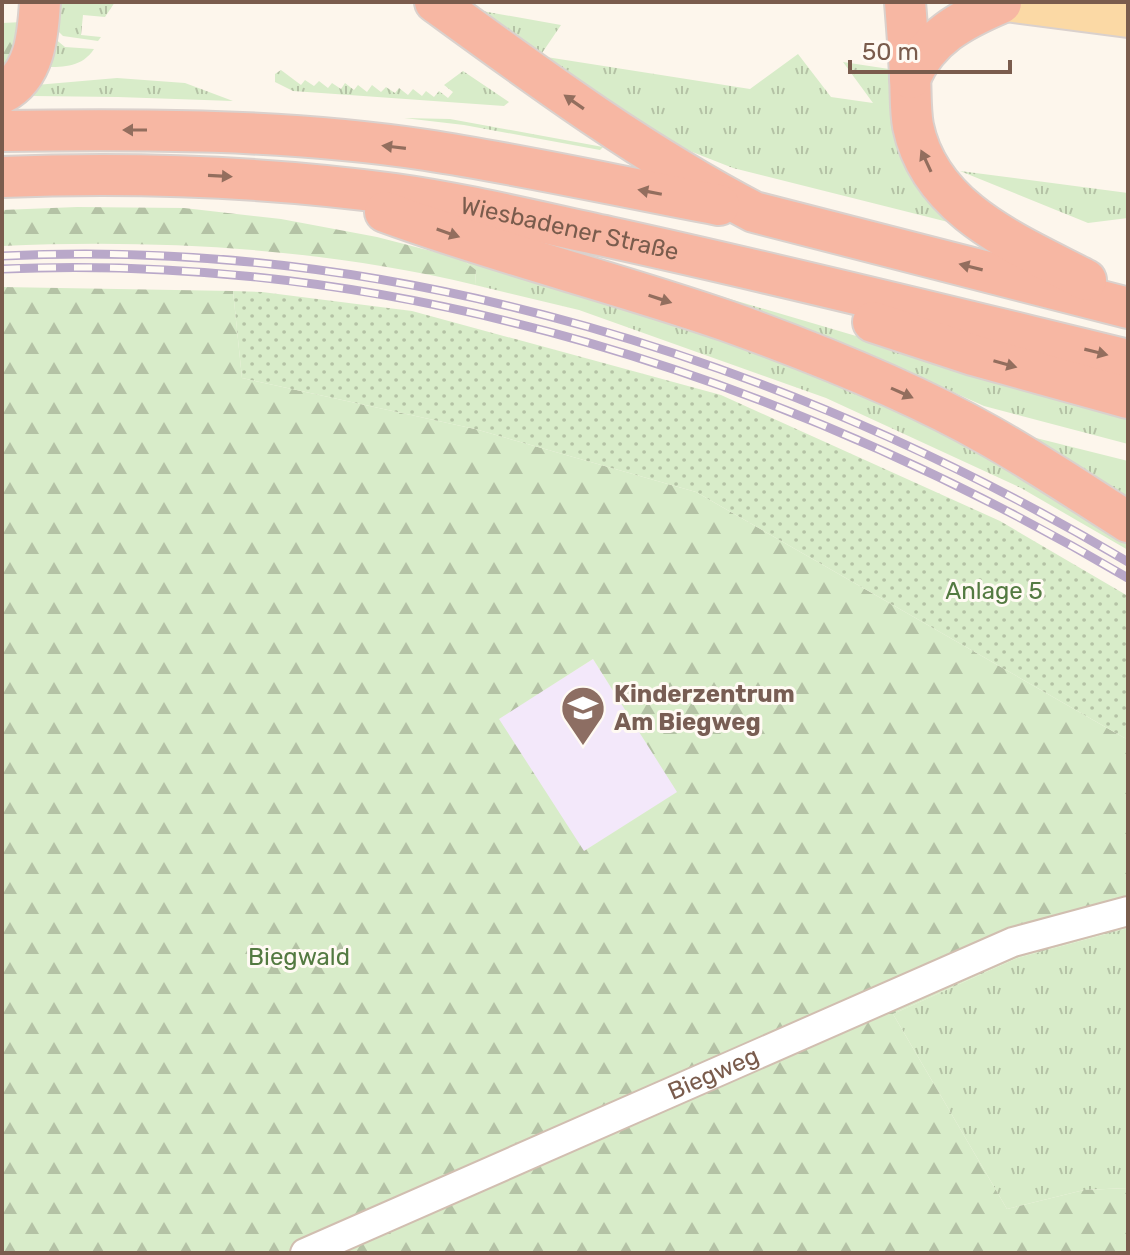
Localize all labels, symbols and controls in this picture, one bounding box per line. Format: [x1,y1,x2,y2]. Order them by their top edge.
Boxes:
scale bar [850,24,1010,74]
text: 50 m [862,38,919,66]
one-way arrow [564,95,585,110]
one-way arrow [122,124,147,136]
one-way arrow [381,140,406,153]
one-way arrow [919,150,932,173]
one-way arrow [208,170,233,183]
one-way arrow [637,186,662,198]
street label: Wiesbadener Straße [458,191,682,266]
one-way arrow [436,228,460,240]
one-way arrow [958,261,983,273]
one-way arrow [649,294,673,306]
one-way arrow [1084,347,1109,359]
one-way arrow [993,358,1017,371]
one-way arrow [891,387,914,400]
park label: Anlage 5 [945,577,1043,605]
place label: Kinderzentrum Am Biegweg [614,680,795,736]
school or university icon: Kinderzentrum Am Biegweg [559,684,607,747]
park label: Biegwald [248,943,350,971]
street label: Biegweg [664,1041,763,1106]

